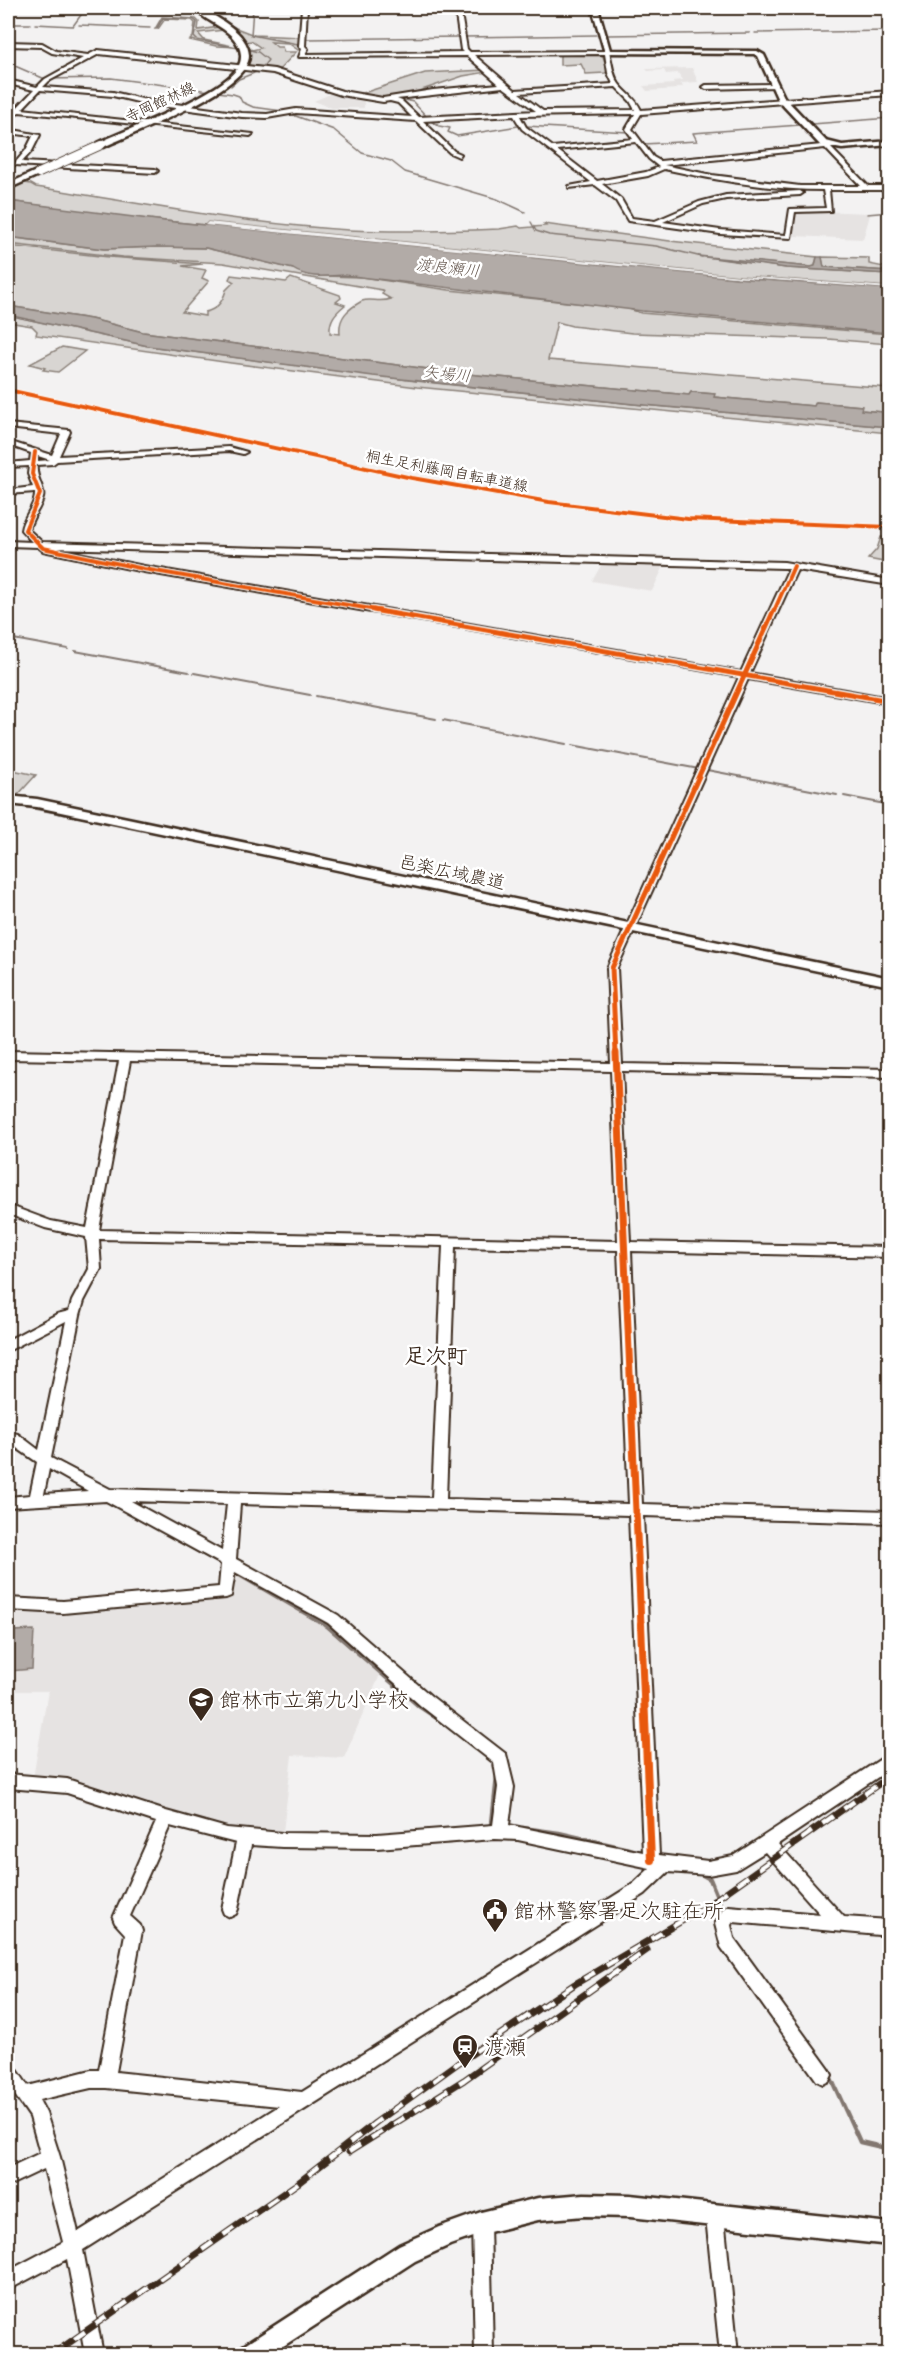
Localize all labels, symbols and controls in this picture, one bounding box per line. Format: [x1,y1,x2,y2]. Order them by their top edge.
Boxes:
street label: 寺岡館林線 [121,76,198,126]
water label: 渡良瀬川 [415,253,481,280]
water label: 矢場川 [422,360,472,385]
street label: 桐生足利藤岡自転車道線 [364,444,530,496]
street label: 邑楽広域農道 [397,848,508,894]
district label: 足次町 [405,1341,468,1368]
school or university icon: 館林市立第九小学校 [186,1685,216,1723]
place label: 館林市立第九小学校 [220,1685,409,1712]
public building icon: 館林警察署足次駐在所 [480,1896,510,1934]
place label: 館林警察署足次駐在所 [514,1896,724,1923]
station icon: 渡瀬 [450,2032,480,2070]
place label: 渡瀬 [484,2032,526,2059]

